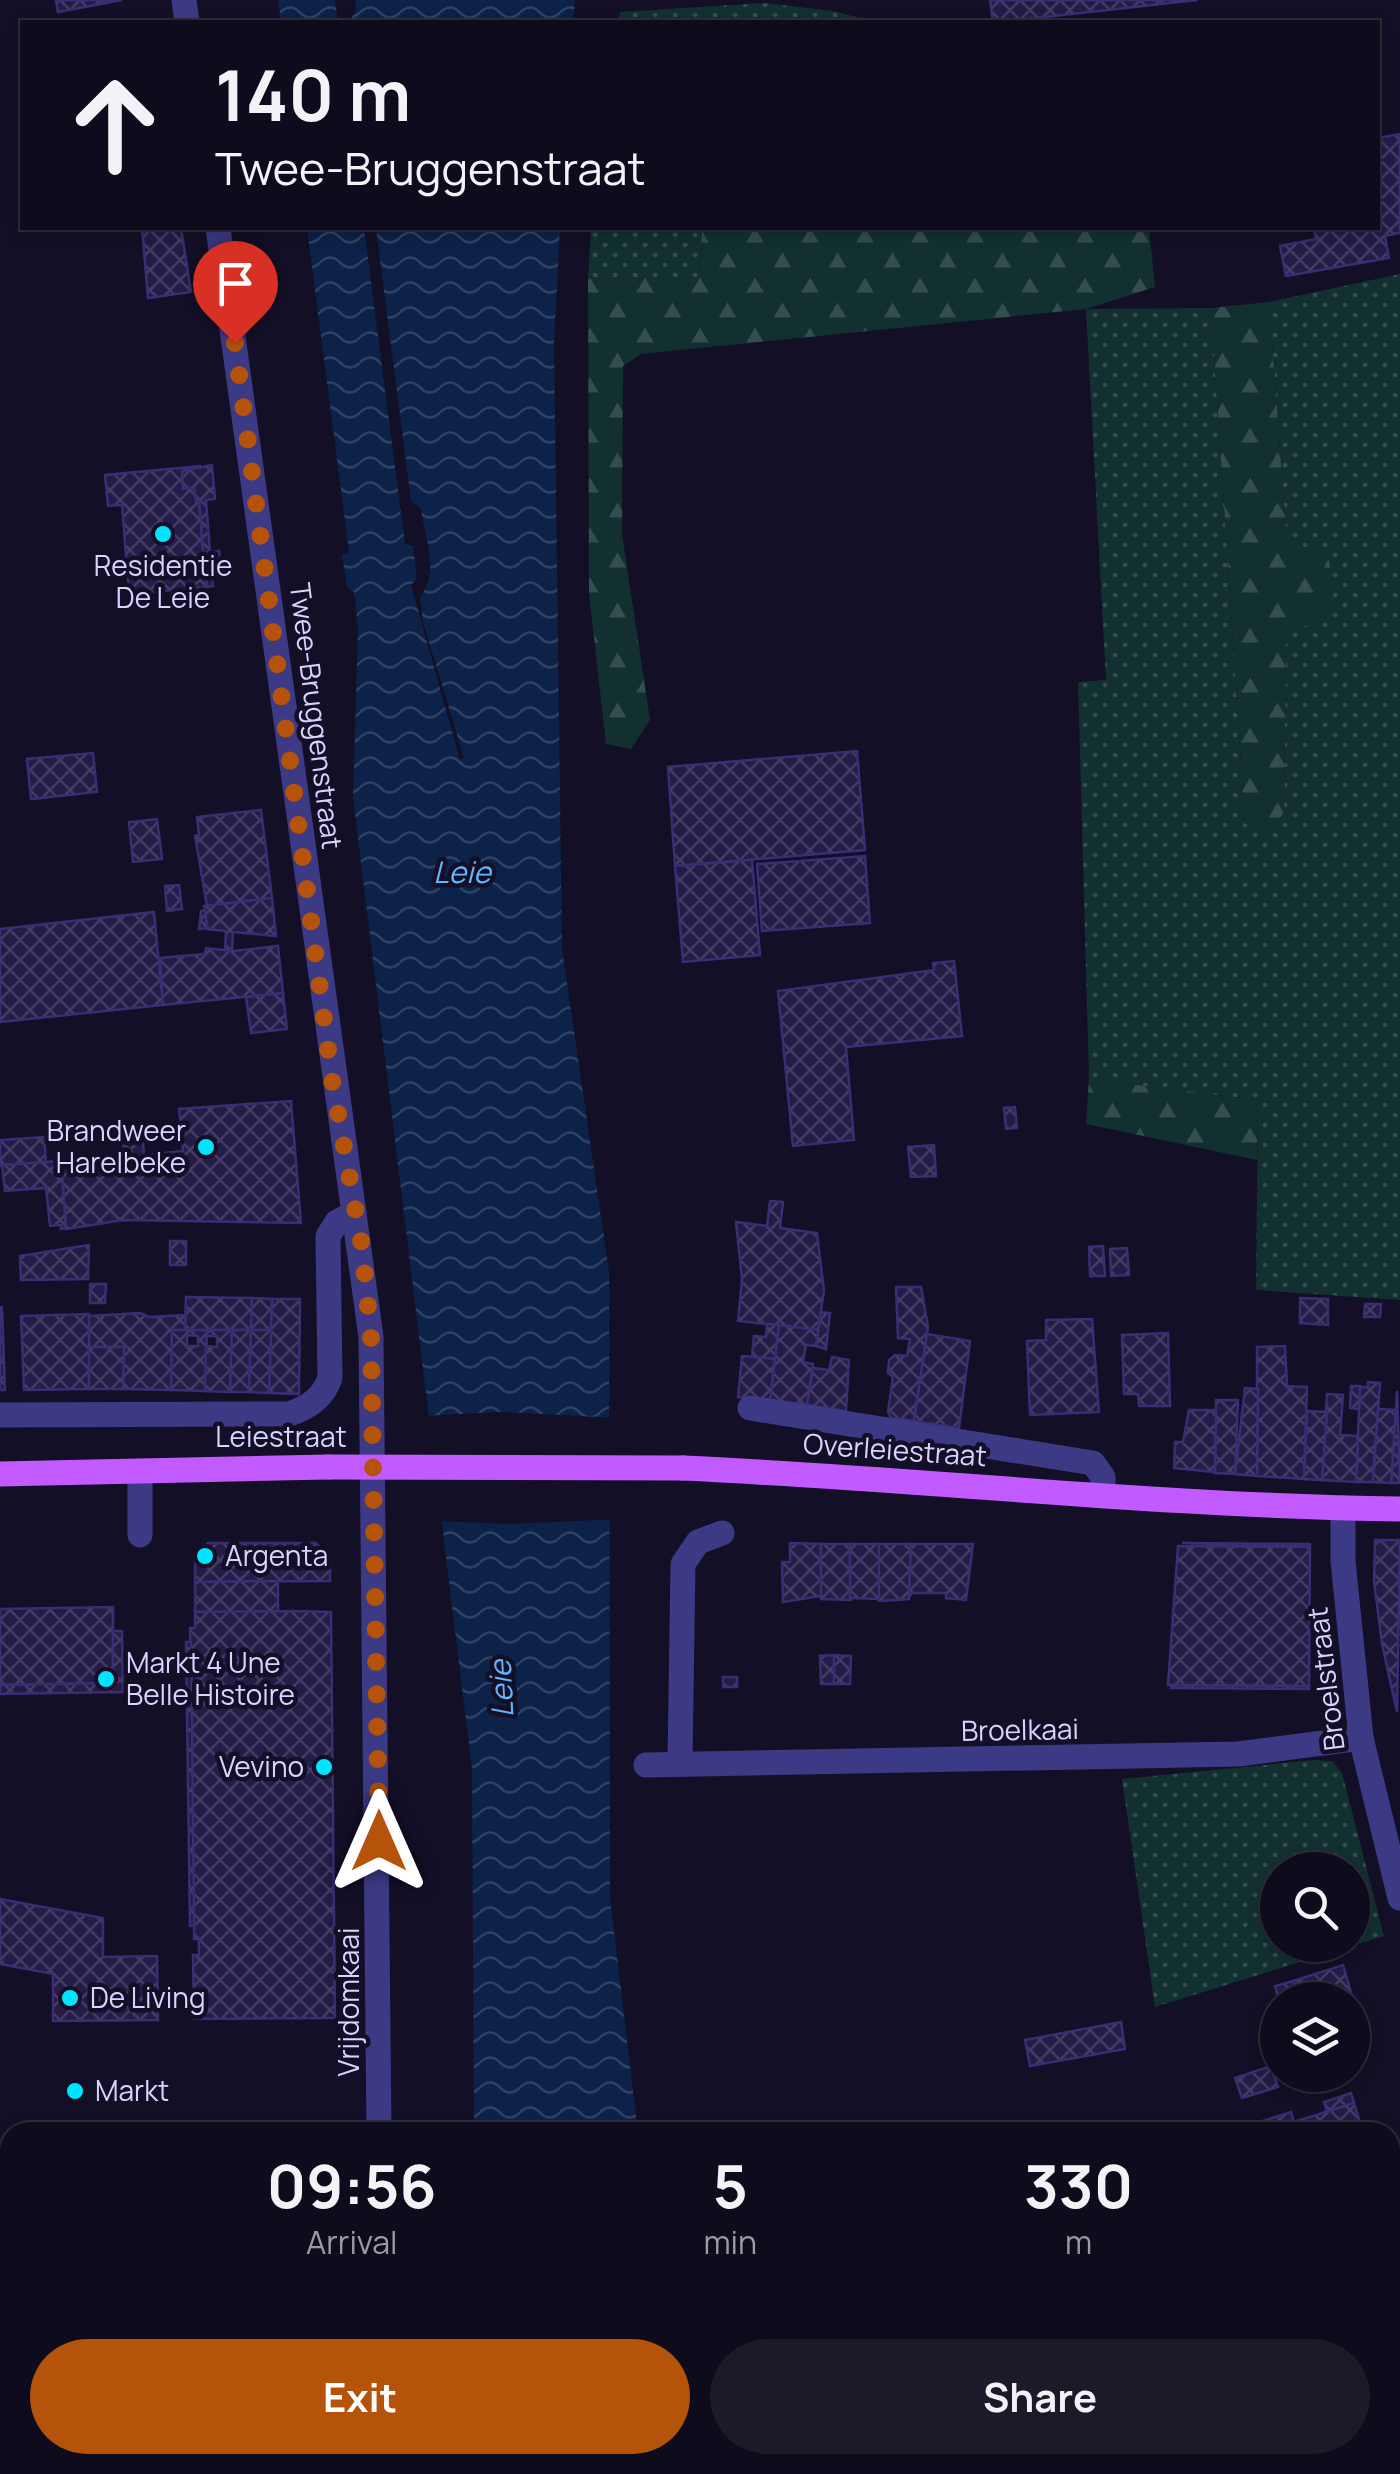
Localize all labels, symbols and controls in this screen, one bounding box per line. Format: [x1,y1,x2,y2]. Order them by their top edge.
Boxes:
text: 140 m [215,46,411,142]
icon: ahead [50,60,180,190]
text: Twee-Bruggenstraat [215,137,645,199]
pin [193,241,278,344]
icon: arrive [208,256,263,311]
marker: Residentie De Leie [152,523,174,545]
place label: Residentie De Leie [94,546,232,616]
street label: Twee-Bruggenstraat [282,581,352,851]
water label: Leie [433,851,492,892]
place label: Brandweer Harelbeke [47,1111,186,1181]
marker: Brandweer Harelbeke [195,1136,217,1158]
street label: Leiestraat [215,1417,347,1455]
street label: Overleiestraat [802,1424,988,1474]
place label: Argenta [225,1536,328,1574]
marker: Argenta [194,1545,216,1567]
street label: Broelstraat [1297,1605,1353,1753]
place label: Markt 4 Une Belle Histoire [126,1643,295,1713]
water label: Leie [478,1658,522,1719]
marker: Markt 4 Une Belle Histoire [95,1668,117,1690]
street label: Broelkaai [961,1709,1079,1749]
place label: Vevino [219,1747,304,1785]
marker: Vevino [313,1756,335,1778]
position arrow [327,1789,431,1893]
map controls [1260,1852,1370,2092]
button: search [1260,1852,1370,1962]
street label: Vrijdomkaai [329,1928,367,2076]
place label: De Living [90,1978,206,2016]
button: layers [1260,1982,1370,2092]
marker: De Living [59,1987,81,2009]
place label: Markt [95,2071,169,2109]
marker: Markt [64,2080,86,2102]
text: 09:56 [267,2144,437,2226]
text: 5 [713,2144,748,2226]
text: 330 [1024,2144,1133,2226]
text: Arrival [306,2220,397,2264]
text: min [703,2220,757,2264]
text: m [1065,2220,1092,2264]
button: Exit [30,2339,690,2454]
button: Share [710,2339,1370,2454]

